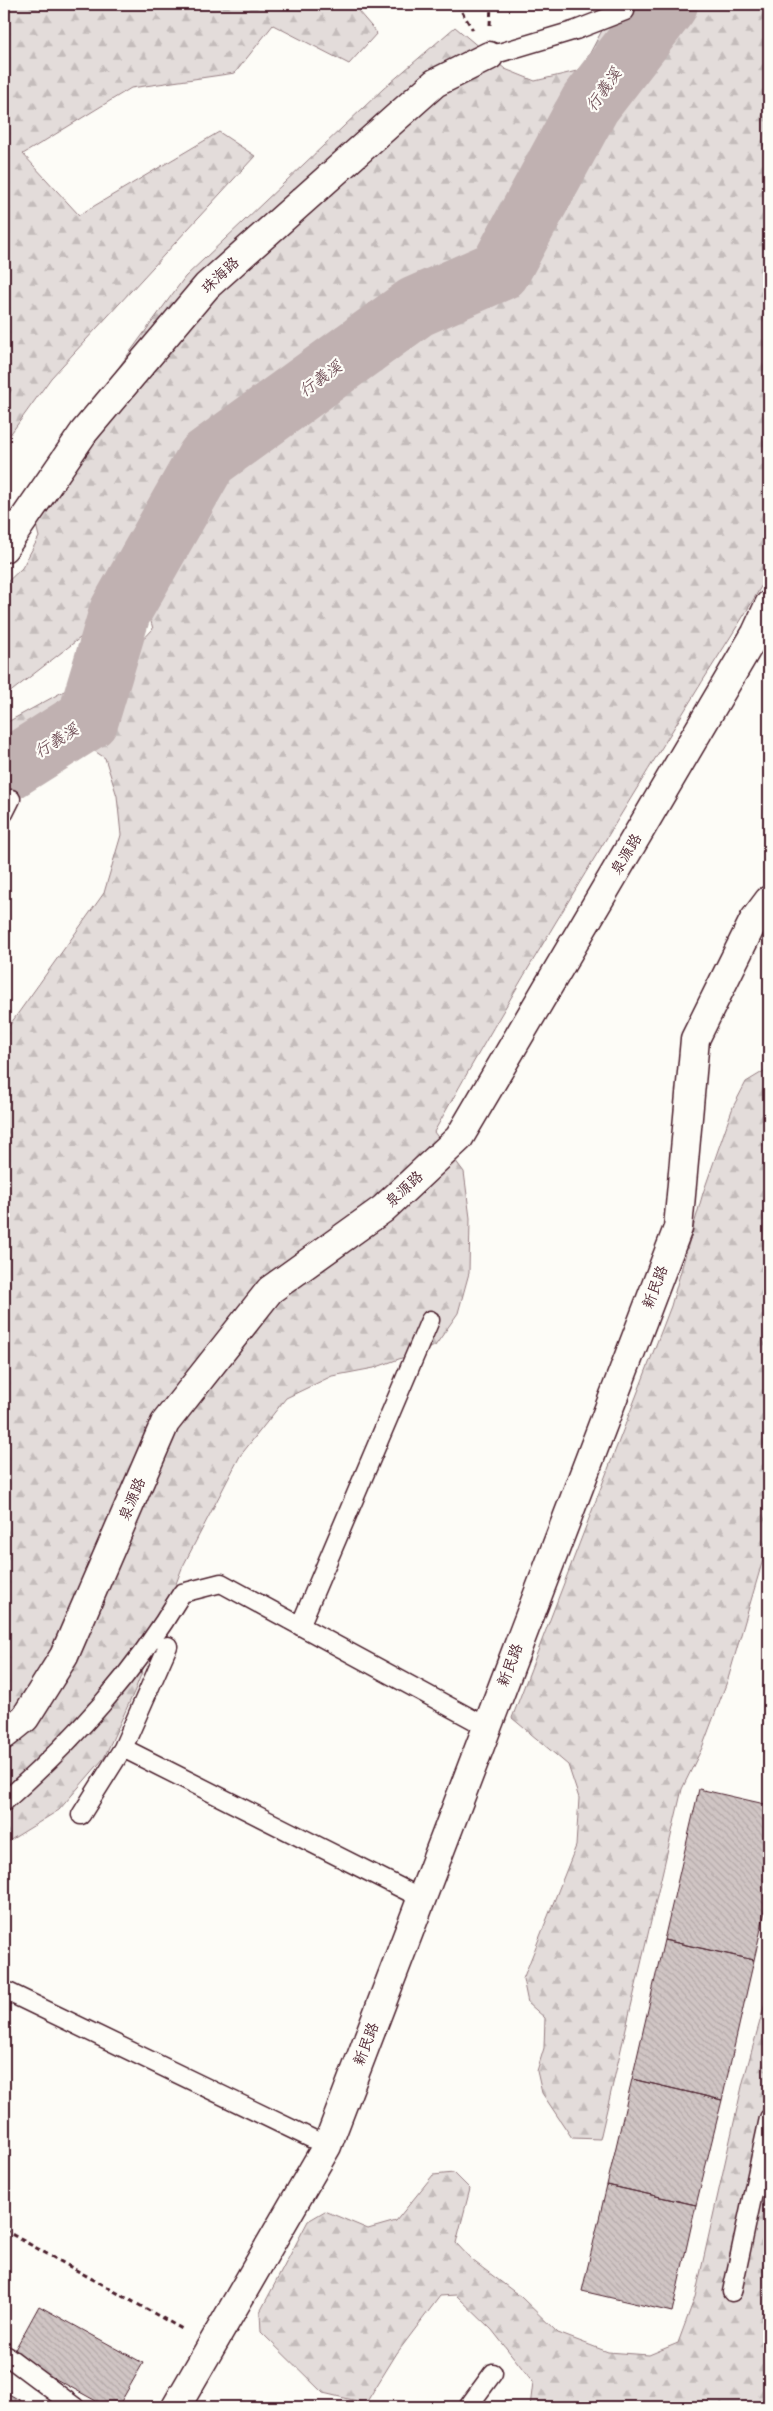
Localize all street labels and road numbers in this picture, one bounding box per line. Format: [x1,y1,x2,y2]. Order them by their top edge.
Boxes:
street label: 珠海路 [195,250,243,298]
street label: 泉源路 [603,828,646,878]
street label: 泉源路 [379,1164,427,1212]
street label: 新民路 [635,1261,672,1312]
street label: 泉源路 [111,1473,150,1524]
street label: 新民路 [490,1639,527,1690]
street label: 新民路 [346,2018,383,2069]

